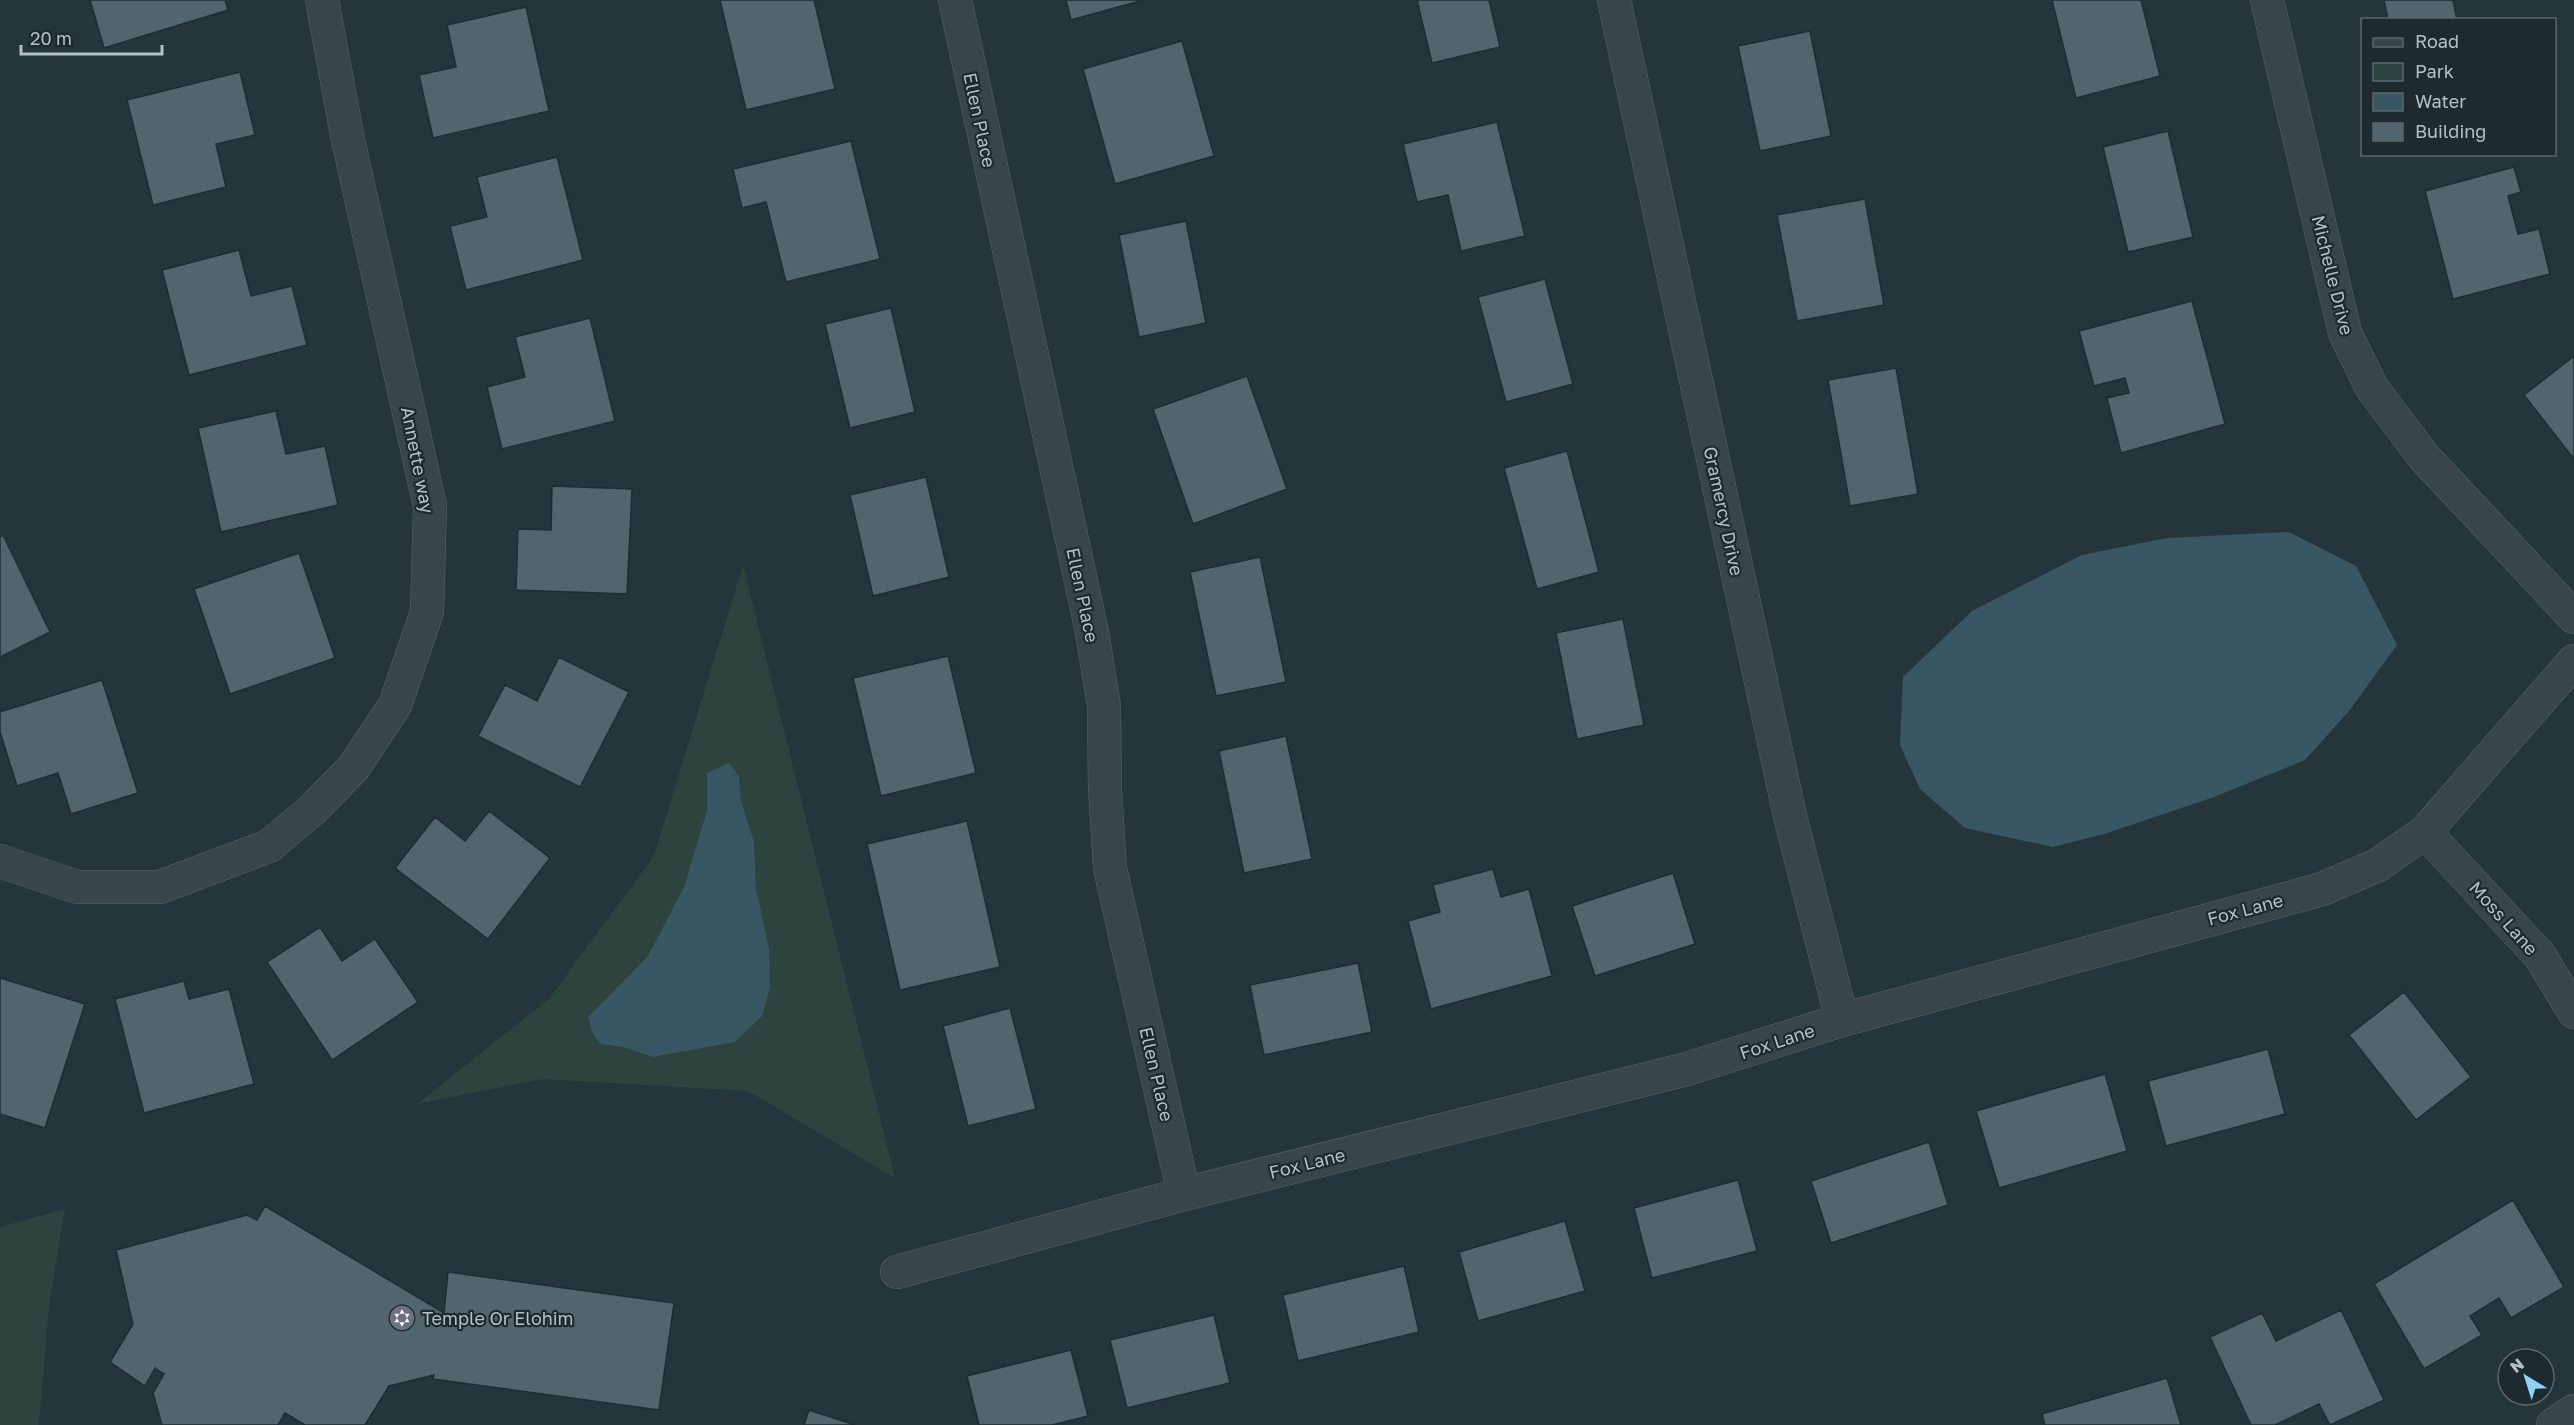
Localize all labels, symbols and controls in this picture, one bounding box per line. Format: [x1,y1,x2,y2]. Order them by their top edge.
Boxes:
scale bar [21,18,162,56]
legend [2361,18,2556,156]
text: 20 m [30,27,72,49]
text: Road [2415,30,2459,52]
text: Park [2415,60,2454,82]
street label: Ellen Place [959,71,1001,169]
text: Water [2415,90,2466,112]
text: Building [2415,120,2486,142]
street label: Michelle Drive [2308,213,2358,337]
street label: Annette way [397,405,439,515]
street label: Gramercy Drive [1700,444,1748,578]
street label: Ellen Place [1062,546,1104,644]
street label: Moss Lane [2465,876,2543,960]
street label: Fox Lane [2205,888,2285,930]
street label: Fox Lane [1737,1019,1817,1063]
street label: Ellen Place [1135,1025,1179,1123]
street label: Fox Lane [1267,1143,1347,1183]
synagogue icon: Temple Or Elohim [387,1303,417,1333]
place label: Temple Or Elohim [422,1307,574,1329]
north arrow [2496,1347,2556,1407]
text: N [2506,1354,2528,1377]

